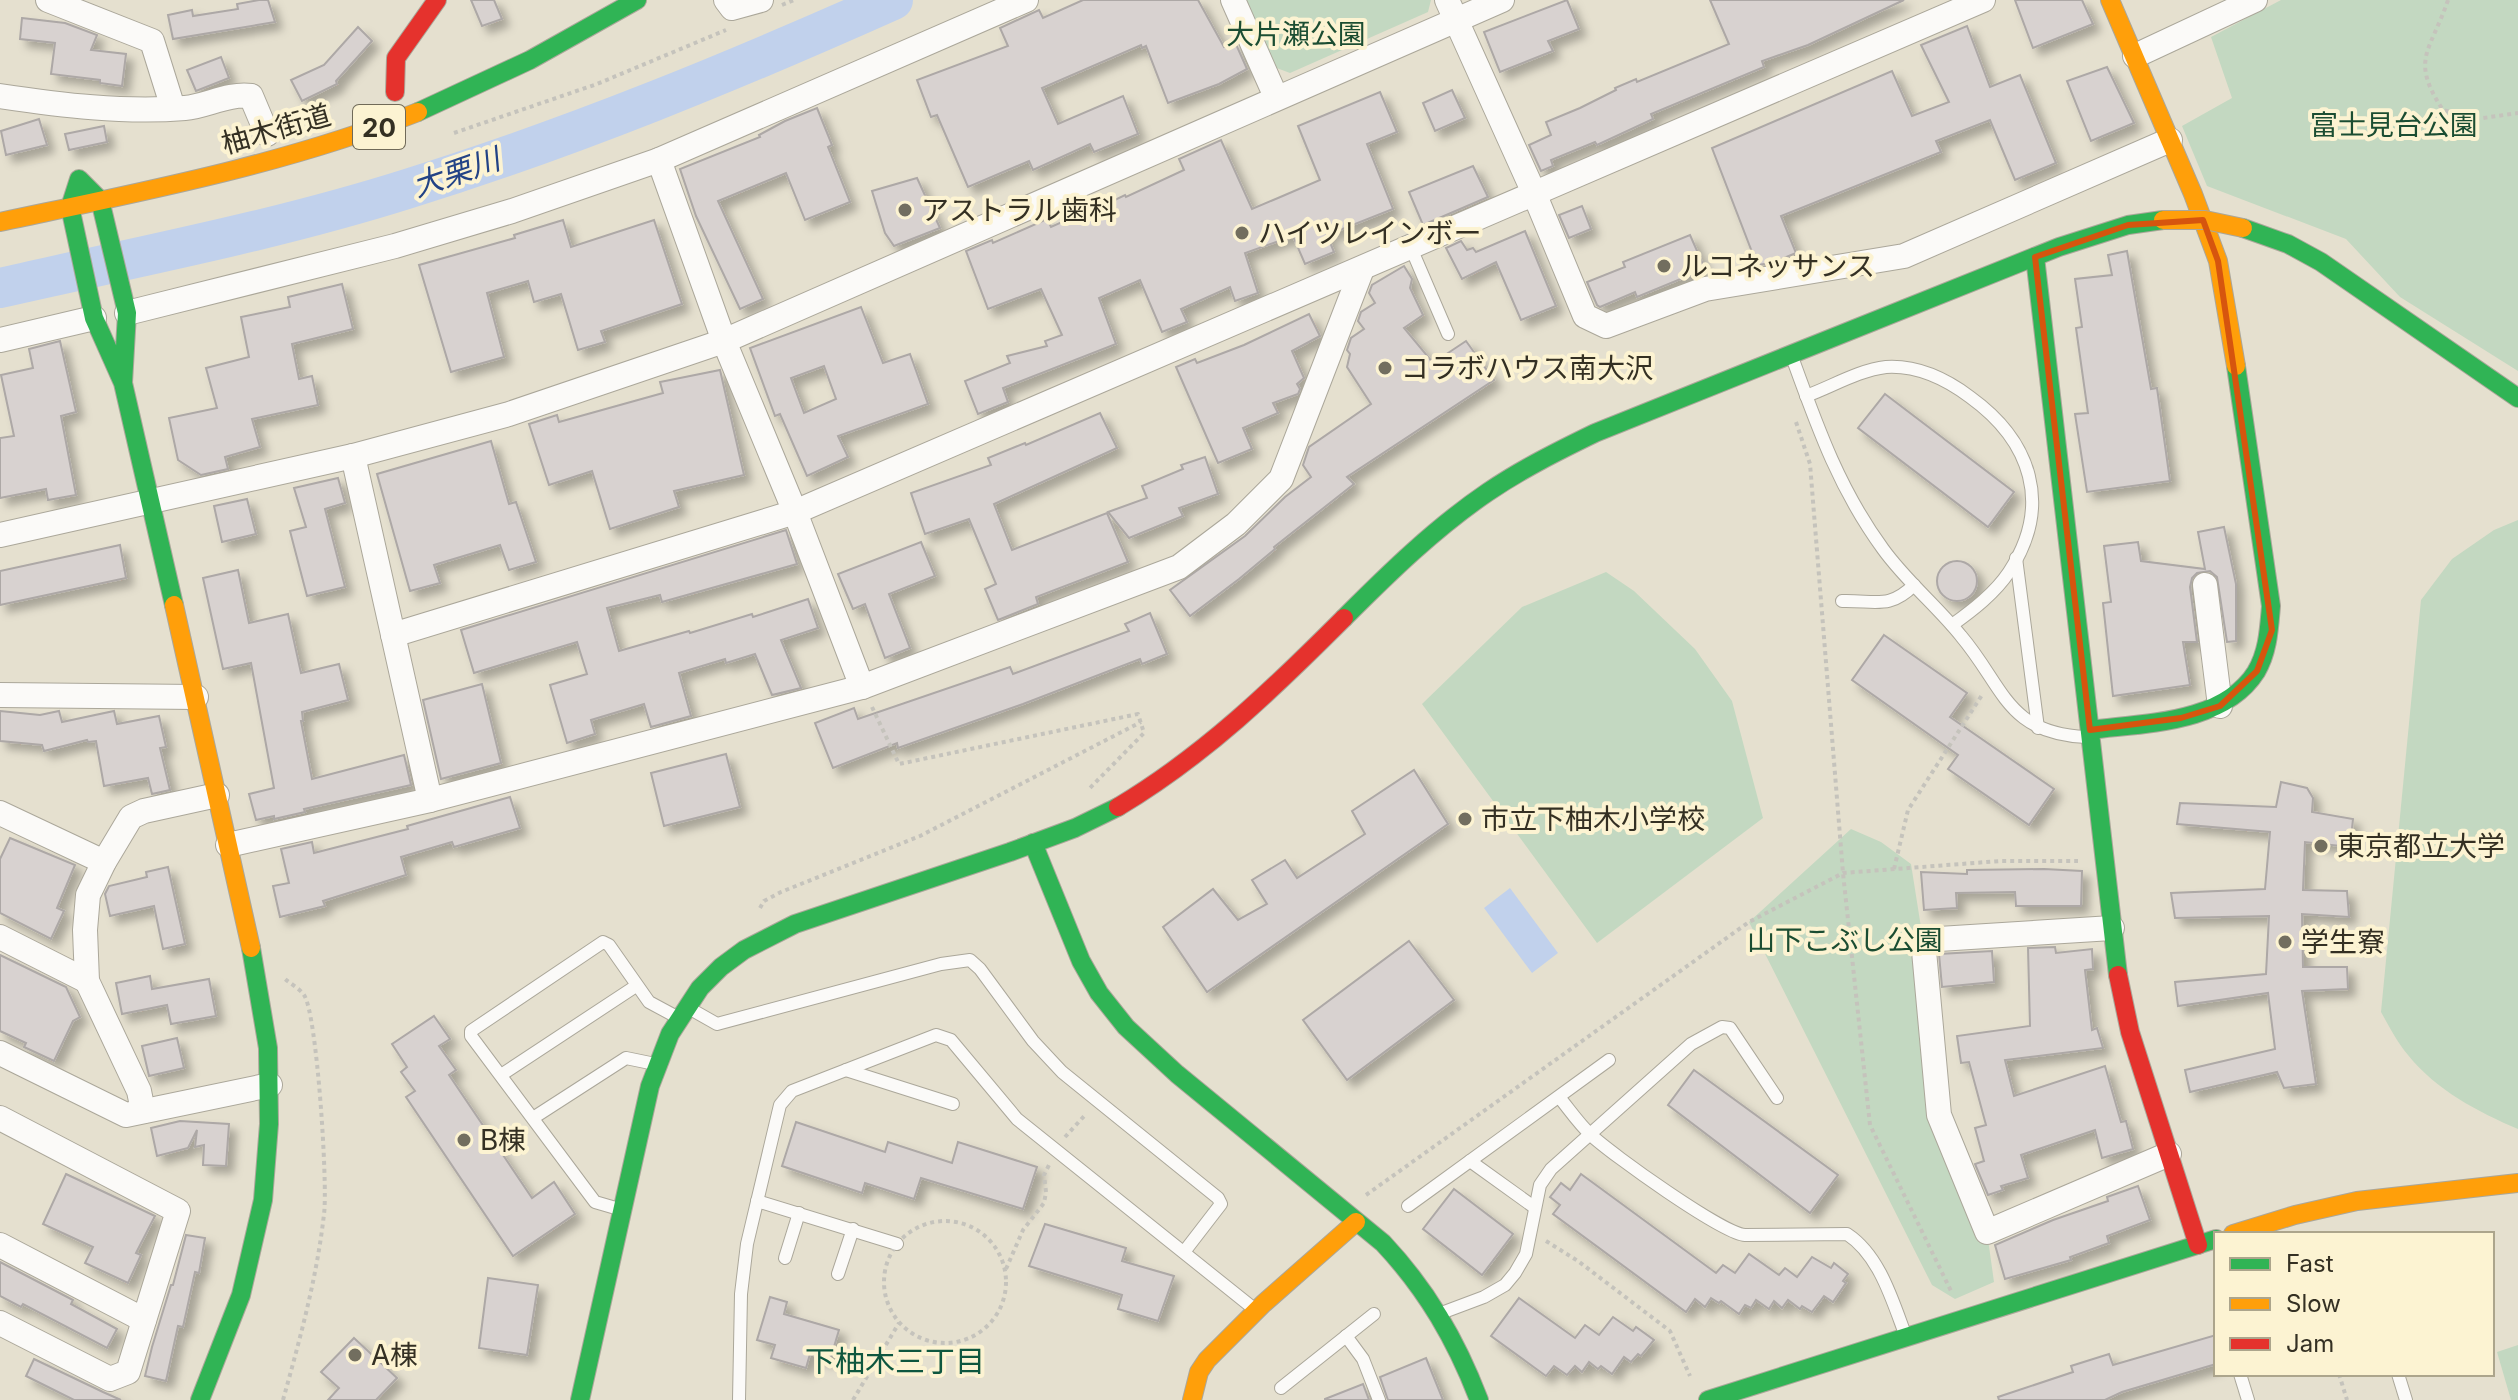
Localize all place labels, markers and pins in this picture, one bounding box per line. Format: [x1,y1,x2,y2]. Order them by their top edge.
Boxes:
place label: アストラル歯科 [921,193,1117,227]
marker: アストラル歯科 [896,201,914,219]
place label: ハイツレインボー [1258,216,1481,250]
marker: ハイツレインボー [1233,224,1251,242]
place label: ルコネッサンス [1680,249,1875,283]
marker: ルコネッサンス [1655,257,1673,275]
place label: コラボハウス南大沢 [1401,351,1653,385]
marker: コラボハウス南大沢 [1376,359,1394,377]
place label: 市立下柚木小学校 [1481,802,1705,836]
marker: 市立下柚木小学校 [1456,810,1474,828]
place label: 東京都立大学 [2337,829,2505,863]
marker: 東京都立大学 [2312,837,2330,855]
place label: 学生寮 [2301,925,2385,959]
marker: 学生寮 [2276,933,2294,951]
place label: B棟 [480,1123,526,1157]
marker: B棟 [455,1131,473,1149]
place label: A棟 [371,1338,418,1372]
marker: A棟 [346,1346,364,1364]

